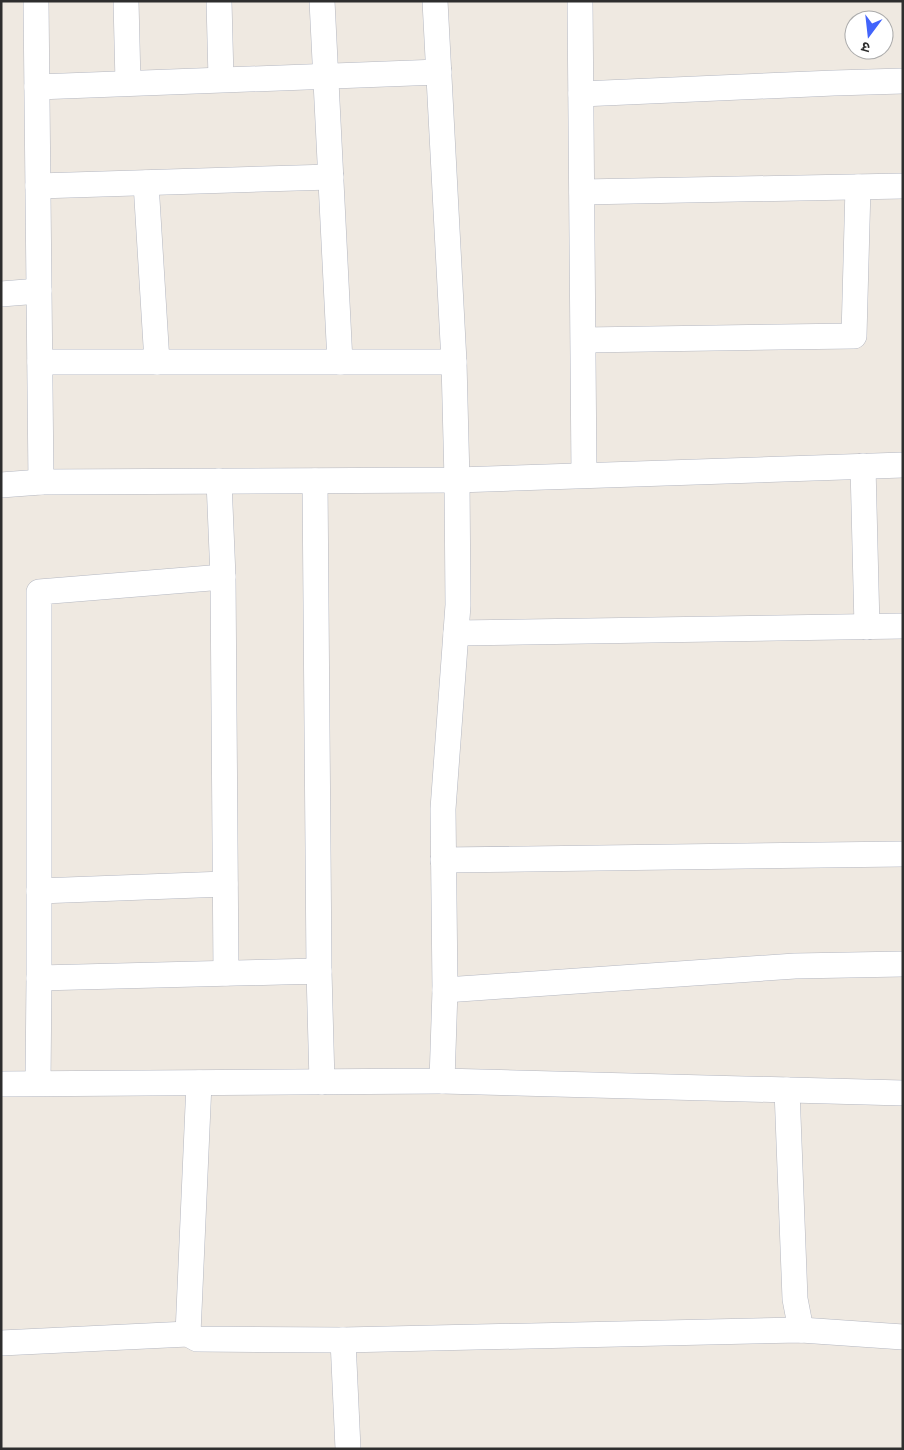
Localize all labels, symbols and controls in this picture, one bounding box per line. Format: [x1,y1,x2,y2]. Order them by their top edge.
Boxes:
north arrow [844,10,894,60]
text: उ [859,39,872,56]

